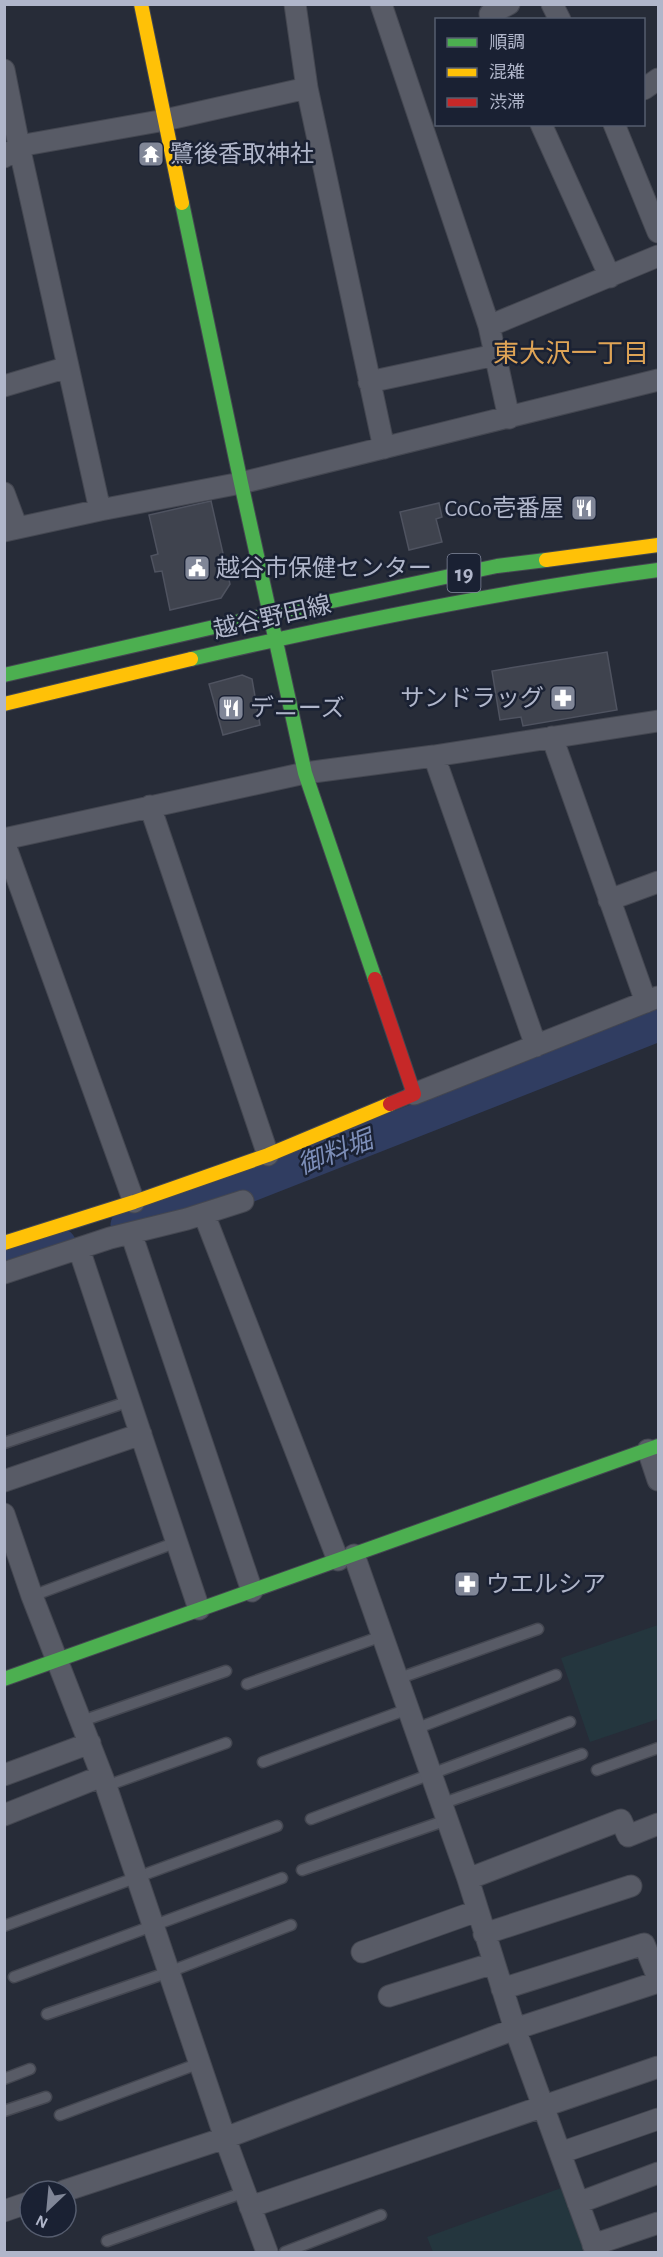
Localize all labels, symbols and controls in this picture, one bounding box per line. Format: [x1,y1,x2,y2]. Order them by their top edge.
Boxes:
legend [435,18,645,126]
text: 順調 [489,34,525,52]
text: 混雑 [489,62,525,82]
text: 渋滞 [489,93,525,112]
temple icon: 鷺後香取神社 [136,139,166,169]
place label: 鷺後香取神社 [170,141,314,167]
district label: 東大沢一丁目 [493,340,649,367]
restaurant icon: CoCo壱番屋 [569,493,599,523]
place label: CoCo壱番屋 [444,495,564,521]
public building icon: 越谷市保健センター [182,553,212,583]
road number: 19 [448,554,480,592]
place label: 越谷市保健センター [216,555,432,581]
street label: 越谷野田線 [211,591,333,643]
pharmacy icon: サンドラッグ [548,683,578,713]
place label: サンドラッグ [400,685,544,711]
restaurant icon: デニーズ [216,693,246,723]
place label: デニーズ [250,695,345,721]
water label: 御料堀 [294,1124,380,1179]
pharmacy icon: ウエルシア [452,1569,482,1599]
place label: ウエルシア [486,1572,606,1597]
north arrow [18,2179,78,2239]
text: N [33,2212,50,2231]

